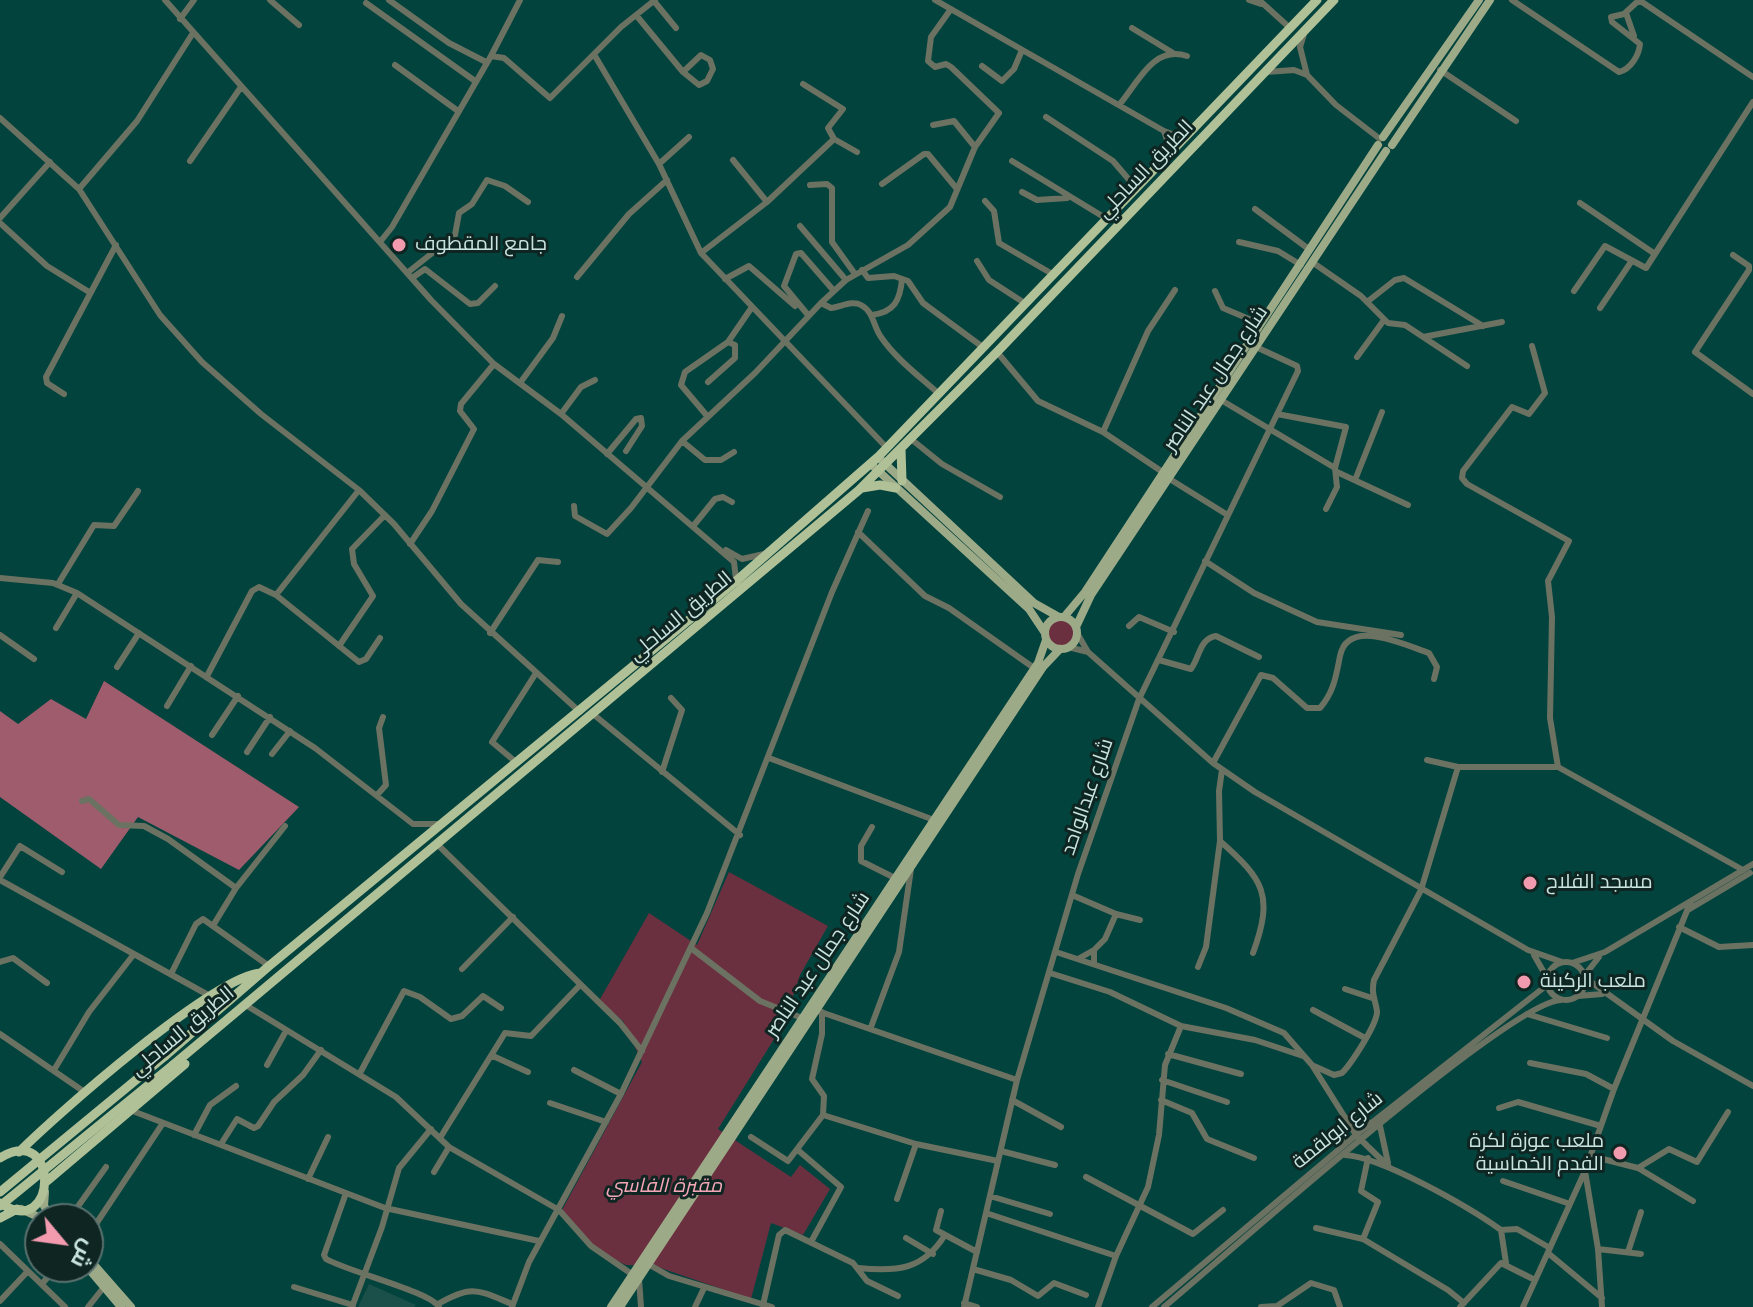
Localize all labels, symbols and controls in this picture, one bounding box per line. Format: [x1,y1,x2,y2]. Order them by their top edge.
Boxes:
street label: الطريق الساحلي [1093,116,1199,224]
place label: جامع المقطوف [415,233,547,257]
marker: جامع المقطوف [390,236,408,254]
street label: شارع جمال عبد الناصر [1158,302,1274,456]
street label: الطريق الساحلي [624,567,738,667]
street label: شارع عبدالواحد [1057,736,1119,858]
place label: مسجد الفلاح [1546,871,1652,895]
marker: مسجد الفلاح [1521,874,1539,892]
street label: شارع جمال عبد الناصر [760,888,876,1042]
place label: ملعب الركينة [1540,970,1646,994]
marker: ملعب الركينة [1515,973,1533,991]
street label: الطريق الساحلي [126,982,240,1082]
street label: شارع ابولقمة [1288,1087,1388,1175]
place label: ملعب عوزة لكرة الفدم الخماسية [1469,1130,1604,1177]
marker: ملعب عوزة لكرة الفدم الخماسية [1611,1144,1629,1162]
park label: مقبرة الفاسي [606,1175,722,1199]
north arrow [24,1203,104,1283]
text: ش [66,1235,101,1272]

